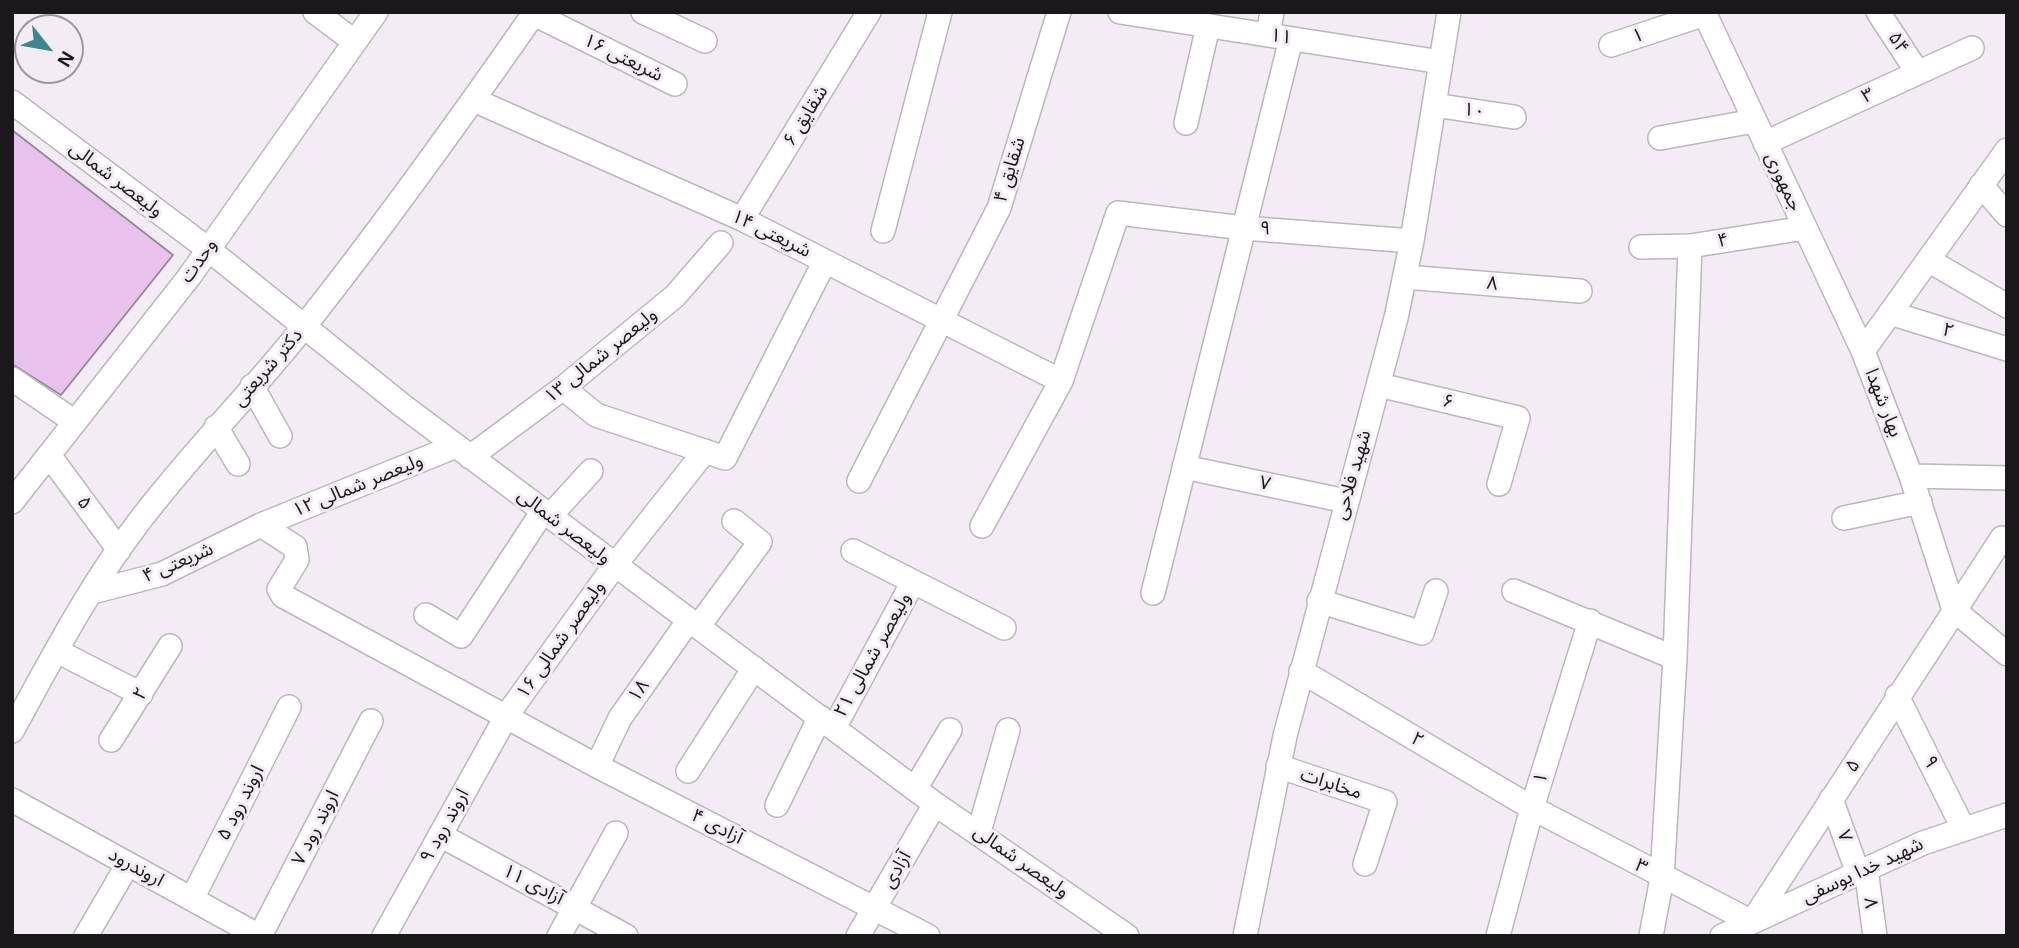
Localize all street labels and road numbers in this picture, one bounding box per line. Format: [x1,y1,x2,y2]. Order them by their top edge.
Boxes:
street label: ۱ [1629,23,1647,49]
street label: ۱۱ [1268,24,1294,50]
street label: ۵۴ [1883,28,1913,58]
street label: شریعتی ۱۶ [580,29,666,87]
street label: شقایق ۶ [779,82,833,150]
street label: ۳ [1858,83,1878,109]
street label: ۱۰ [1462,98,1486,124]
street label: شقایق ۴ [989,135,1031,205]
street label: ولیعصر شمالی [65,137,167,223]
street label: جمهوری [1760,149,1806,215]
street label: شریعتی ۱۴ [728,205,814,263]
street label: ۹ [1259,217,1271,241]
street label: ۴ [1716,229,1730,253]
street label: وحدت [176,235,222,287]
street label: ۸ [1486,272,1498,296]
street label: ولیعصر شمالی ۱۳ [540,304,662,408]
street label: ۲ [1939,319,1957,343]
street label: دکتر شریعتی [228,325,308,411]
street label: بهار شهدا [1860,365,1906,441]
street label: ۶ [1440,390,1456,414]
street label: شهید فلاحی [1329,428,1377,522]
street label: ولیعصر شمالی ۱۲ [289,449,427,523]
street label: ۷ [1257,472,1273,496]
street label: ولیعصر شمالی [513,484,615,570]
street label: ۵ [72,492,96,514]
street label: شریعتی ۴ [139,538,217,588]
street label: ولیعصر شمالی ۱۶ [512,577,610,703]
street label: ولیعصر شمالی ۲۱ [829,589,917,721]
street label: ۱۸ [623,676,655,706]
street label: ۲ [128,683,154,705]
street label: ۲ [1406,727,1428,753]
street label: ۹ [1917,752,1943,772]
street label: ۵ [1840,755,1866,777]
street label: اروند رود ۵ [212,762,270,844]
street label: مخابرات [1297,763,1365,805]
street label: ۱ [1529,769,1553,787]
street label: اروند رود ۹ [415,785,475,867]
street label: اروند رود ۷ [287,787,345,869]
street label: آزادی ۴ [687,804,747,850]
street label: ولیعصر شمالی [969,821,1073,903]
street label: ۷ [1831,827,1857,845]
street label: شهید خدا یوسفی [1799,833,1927,909]
street label: اروندرود [104,844,168,892]
street label: آزادی [877,847,917,893]
street label: ۳ [1631,854,1651,880]
street label: آزادی ۱۱ [499,859,567,911]
street label: ۸ [1858,896,1882,910]

